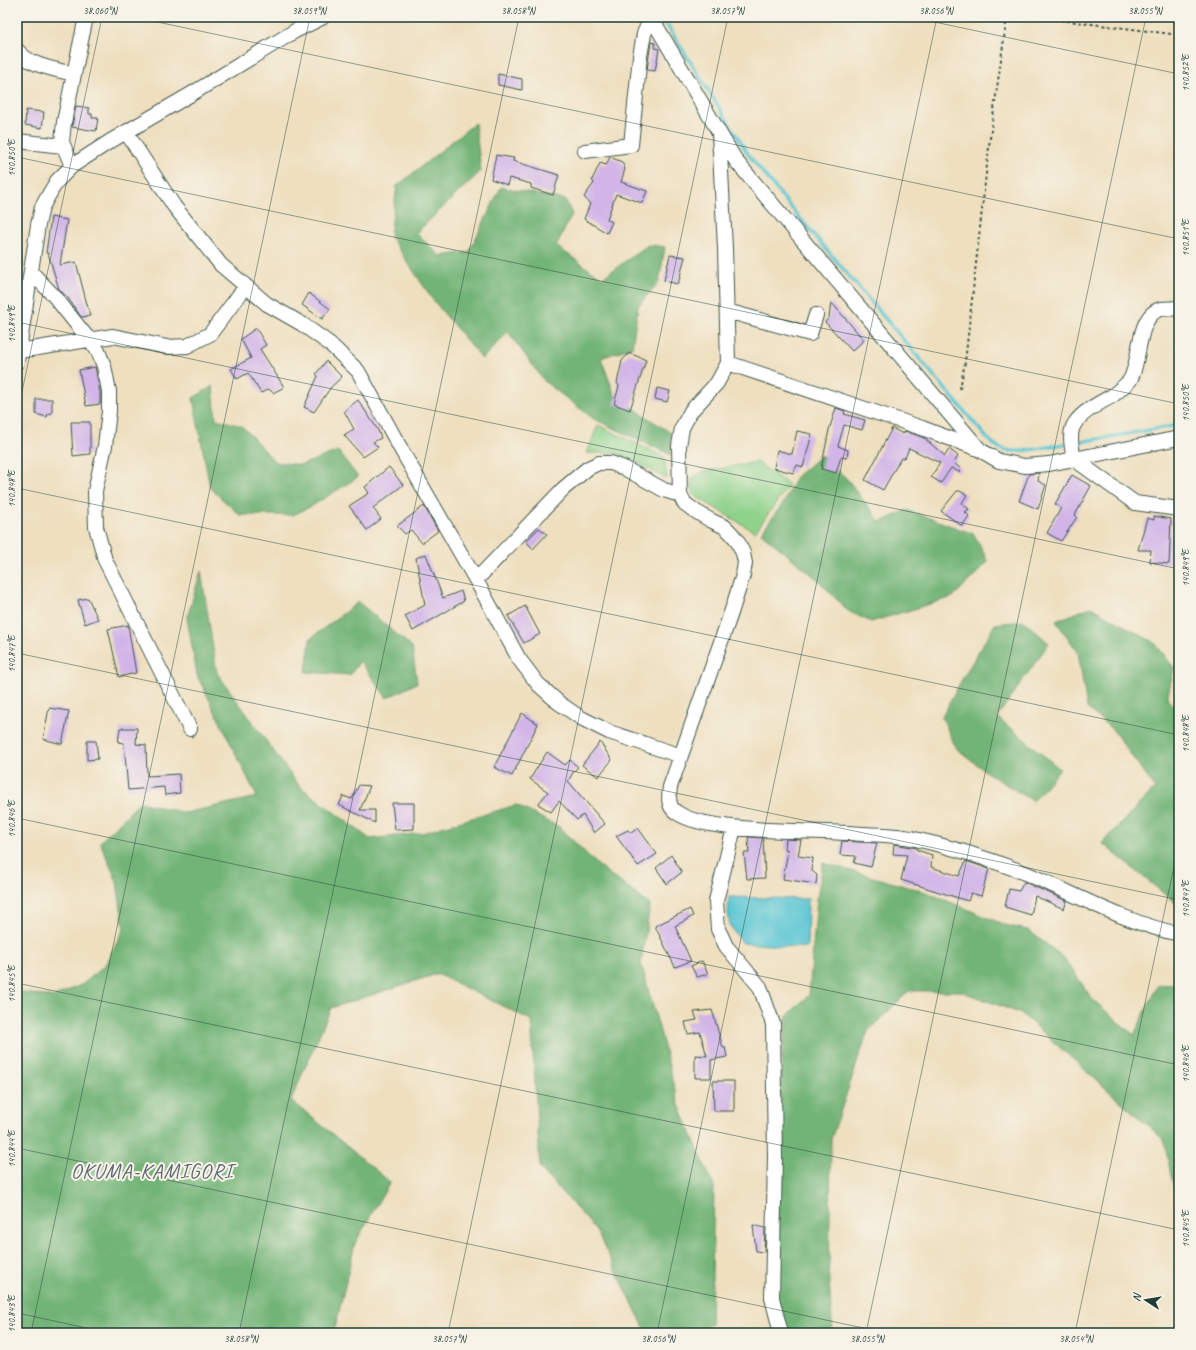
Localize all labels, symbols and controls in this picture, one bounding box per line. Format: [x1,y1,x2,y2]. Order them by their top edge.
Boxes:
text: 38.060°N [83,4,119,17]
text: 38.059°N [292,4,328,17]
text: 38.058°N [501,4,537,17]
text: 38.057°N [710,4,746,17]
text: 38.056°N [919,4,955,17]
text: 38.055°N [1128,4,1164,17]
text: 140.852°E [1179,53,1192,92]
text: 140.850°E [5,138,18,177]
text: 140.851°E [1179,218,1192,257]
text: 140.849°E [5,304,18,343]
text: 140.850°E [1179,383,1192,422]
text: 140.848°E [5,469,18,508]
text: 140.849°E [1179,548,1192,587]
text: 140.847°E [5,634,18,673]
text: 140.848°E [1179,714,1192,753]
text: 140.846°E [5,799,18,838]
text: 140.847°E [1179,879,1192,918]
text: 140.845°E [5,964,18,1003]
text: 140.846°E [1179,1044,1192,1083]
text: 140.844°E [5,1129,18,1168]
district label: OKUMA-KAMIGORI [71,1158,237,1184]
text: 140.845°E [1179,1209,1192,1248]
north arrow [1126,1280,1166,1320]
text: N [1129,1291,1144,1303]
text: 140.843°E [5,1294,18,1333]
text: 38.058°N [224,1332,260,1345]
text: 38.057°N [432,1332,468,1345]
text: 38.056°N [641,1332,677,1345]
text: 38.055°N [850,1332,886,1345]
text: 38.054°N [1059,1332,1095,1345]

